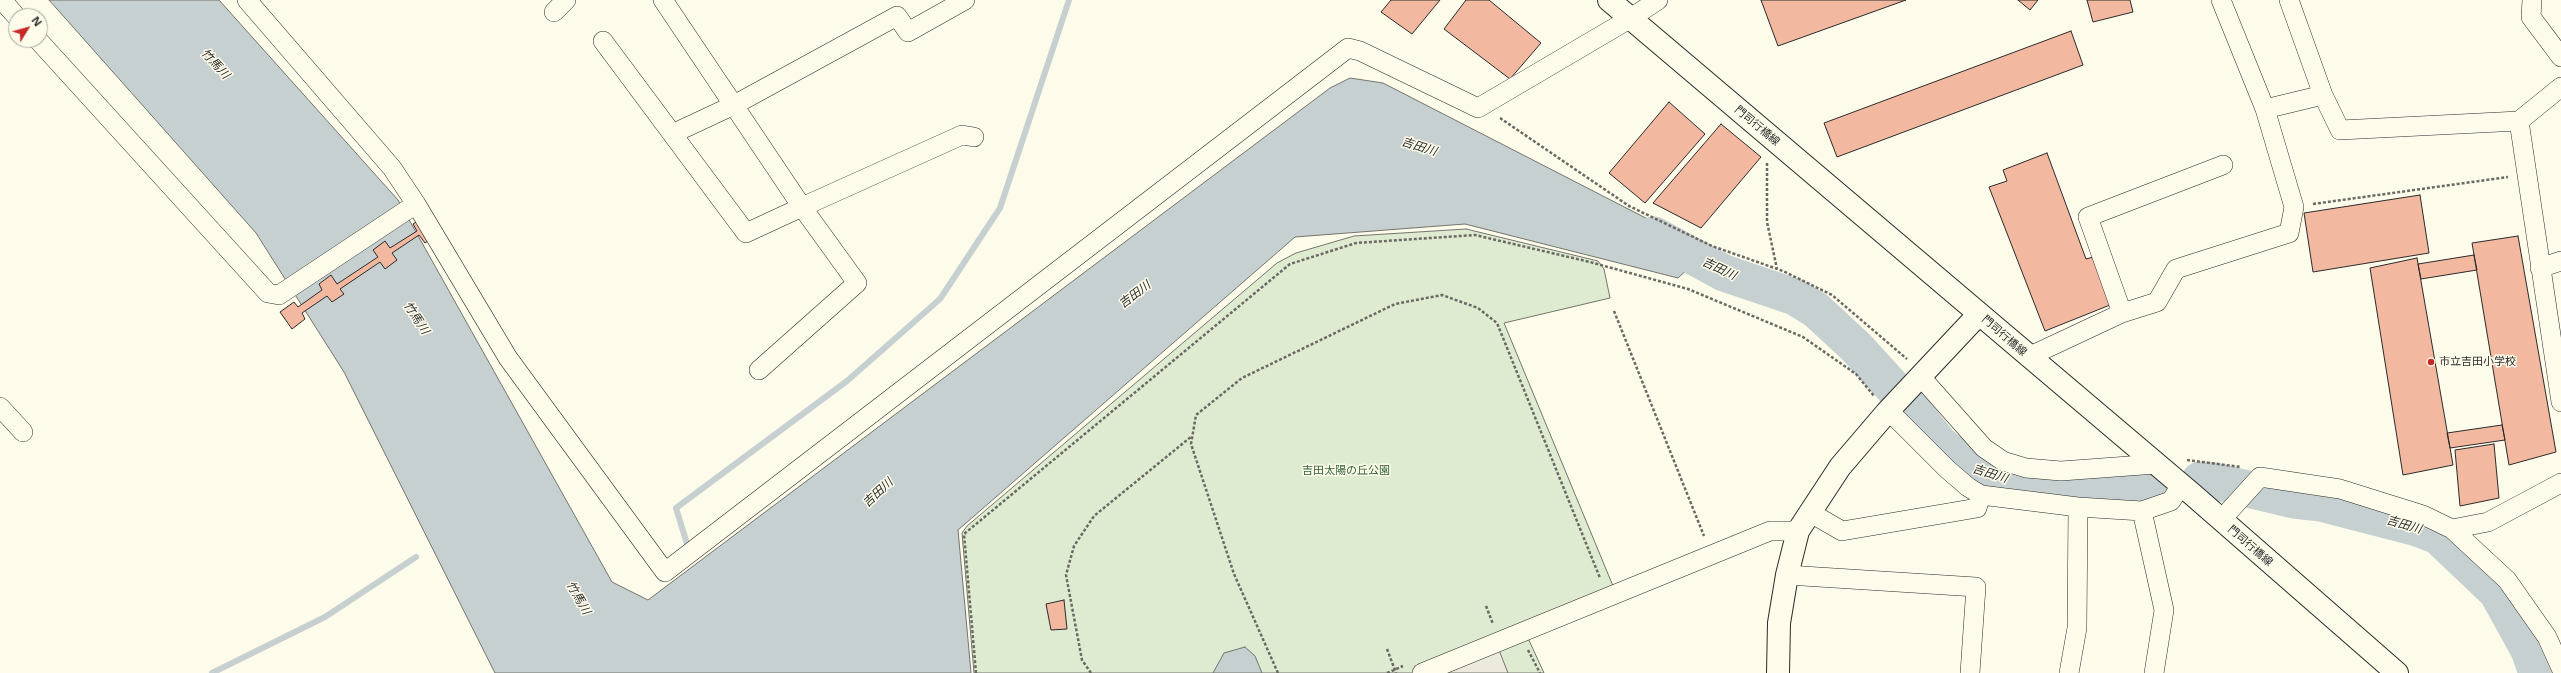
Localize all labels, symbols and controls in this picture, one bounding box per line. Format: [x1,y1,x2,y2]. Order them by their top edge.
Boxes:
north arrow [8,8,48,48]
text: N [28,13,46,29]
water label: 竹馬川 [197,46,233,82]
street label: 門司行橋線 [1732,103,1782,149]
water label: 吉田川 [1400,135,1438,159]
water label: 吉田川 [1700,255,1738,283]
water label: 吉田川 [1116,278,1154,312]
water label: 竹馬川 [400,299,432,337]
street label: 門司行橋線 [1979,313,2029,359]
place label: 市立吉田小学校 [2439,355,2516,369]
marker: 市立吉田小学校 [2426,357,2436,367]
water label: 吉田川 [1971,462,2009,486]
park label: 吉田太陽の丘公園 [1302,464,1390,478]
water label: 吉田川 [860,475,896,511]
water label: 吉田川 [2385,513,2423,537]
street label: 門司行橋線 [2225,523,2275,569]
water label: 竹馬川 [563,579,593,617]

